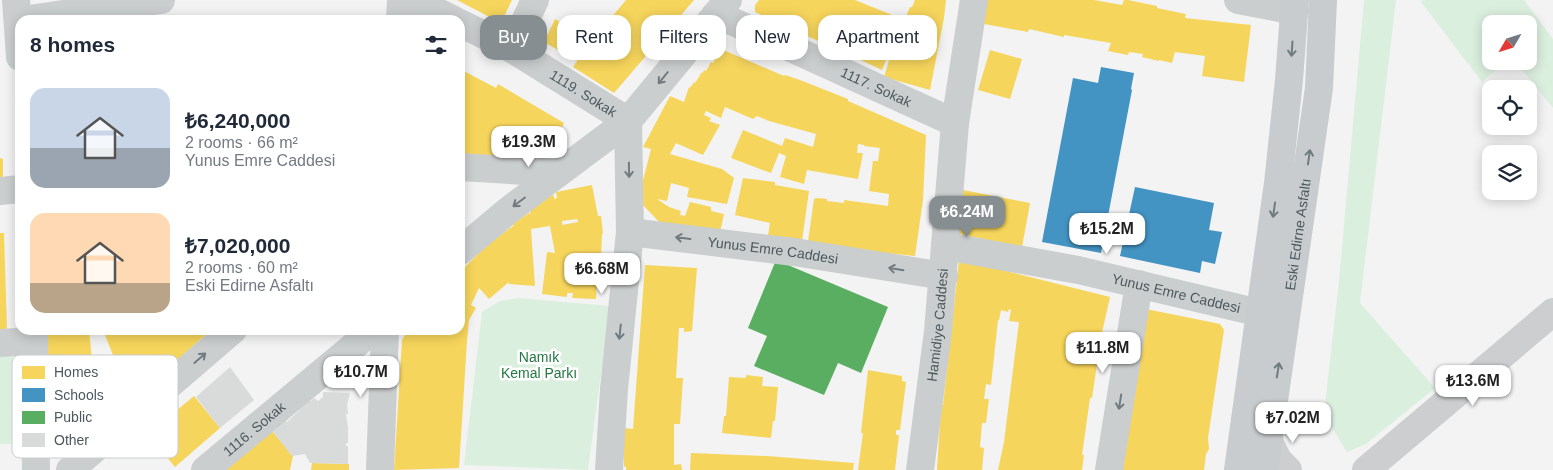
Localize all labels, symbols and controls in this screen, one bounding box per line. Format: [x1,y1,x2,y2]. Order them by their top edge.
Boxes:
chip: Buy [480,15,547,60]
chip: Rent [557,15,631,60]
chip: Filters [641,15,726,60]
chip: New [736,15,808,60]
chip: Apartment [818,15,937,60]
north arrow [1482,15,1538,70]
map controls [1482,15,1537,200]
icon: filters [422,31,450,59]
text: 8 homes [30,33,115,56]
one-way arrow [1287,40,1296,56]
street label: 1117. Sokak [838,64,915,110]
street label: 1119. Sokak [547,66,621,121]
one-way arrow [658,71,669,84]
button: locate [1482,80,1537,135]
icon: home [70,108,130,168]
text: ₺6,240,000 [185,109,290,132]
pin: ₺19.3M [488,126,570,168]
text: ₺19.3M [502,133,556,150]
text: 2 rooms · 66 m² [185,134,298,151]
button: layers [1482,145,1537,200]
one-way arrow [1305,149,1315,165]
text: Yunus Emre Caddesi [185,152,335,169]
one-way arrow [624,162,634,178]
street label: Eski Edirne Asfaltı [1282,177,1314,291]
pin: ₺6.24M [926,196,1008,238]
one-way arrow [513,197,526,208]
one-way arrow [1269,202,1279,218]
text: ₺6.24M [940,203,994,220]
pin: ₺15.2M [1066,212,1148,255]
text: ₺15.2M [1080,220,1134,237]
icon: home [70,233,130,293]
one-way arrow [675,233,691,243]
text: ₺7,020,000 [185,234,290,257]
street label: Yunus Emre Caddesi [707,234,839,267]
pin: ₺6.68M [561,252,643,295]
text: 2 rooms · 60 m² [185,259,298,276]
text: ₺6.68M [575,260,629,277]
one-way arrow [888,263,904,273]
street label: Hamidiye Caddesi [924,268,951,383]
street label: Yunus Emre Caddesi [1110,270,1242,316]
text: Eski Edirne Asfaltı [185,277,314,294]
one-way arrow [615,324,625,340]
pin: ₺11.8M [1062,332,1144,374]
text: ₺11.8M [1077,339,1129,356]
park label: Namık Kemal Parkı [501,349,577,381]
one-way arrow [193,353,206,364]
legend [12,355,178,458]
pin: ₺10.7M [320,356,402,398]
one-way arrow [1274,362,1284,378]
text: ₺10.7M [334,363,388,380]
text: Homes [54,364,98,380]
pin: ₺13.6M [1432,364,1514,407]
text: ₺13.6M [1446,372,1500,389]
text: Schools [54,387,104,403]
one-way arrow [1115,393,1125,409]
street label: 1116. Sokak [220,398,289,459]
pin: ₺7.02M [1252,402,1334,444]
text: Public [54,409,92,425]
text: ₺7.02M [1266,409,1320,426]
text: Other [54,432,89,448]

